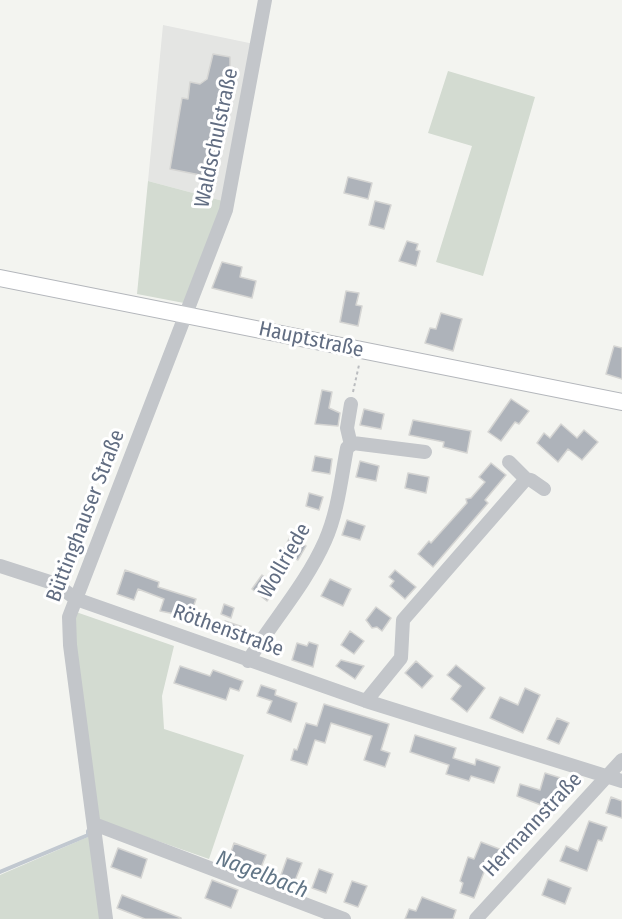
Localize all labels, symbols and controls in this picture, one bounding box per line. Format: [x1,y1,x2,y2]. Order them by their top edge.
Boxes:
street label: Waldschulstraße [190,66,244,210]
street label: Hauptstraße [256,317,366,363]
street label: Büttinghauser Straße [42,426,130,606]
street label: Wollriede [254,519,316,603]
street label: Röthenstraße [169,599,287,663]
street label: Hermannstraße [478,768,588,882]
water label: Nagelbach [212,845,312,905]

